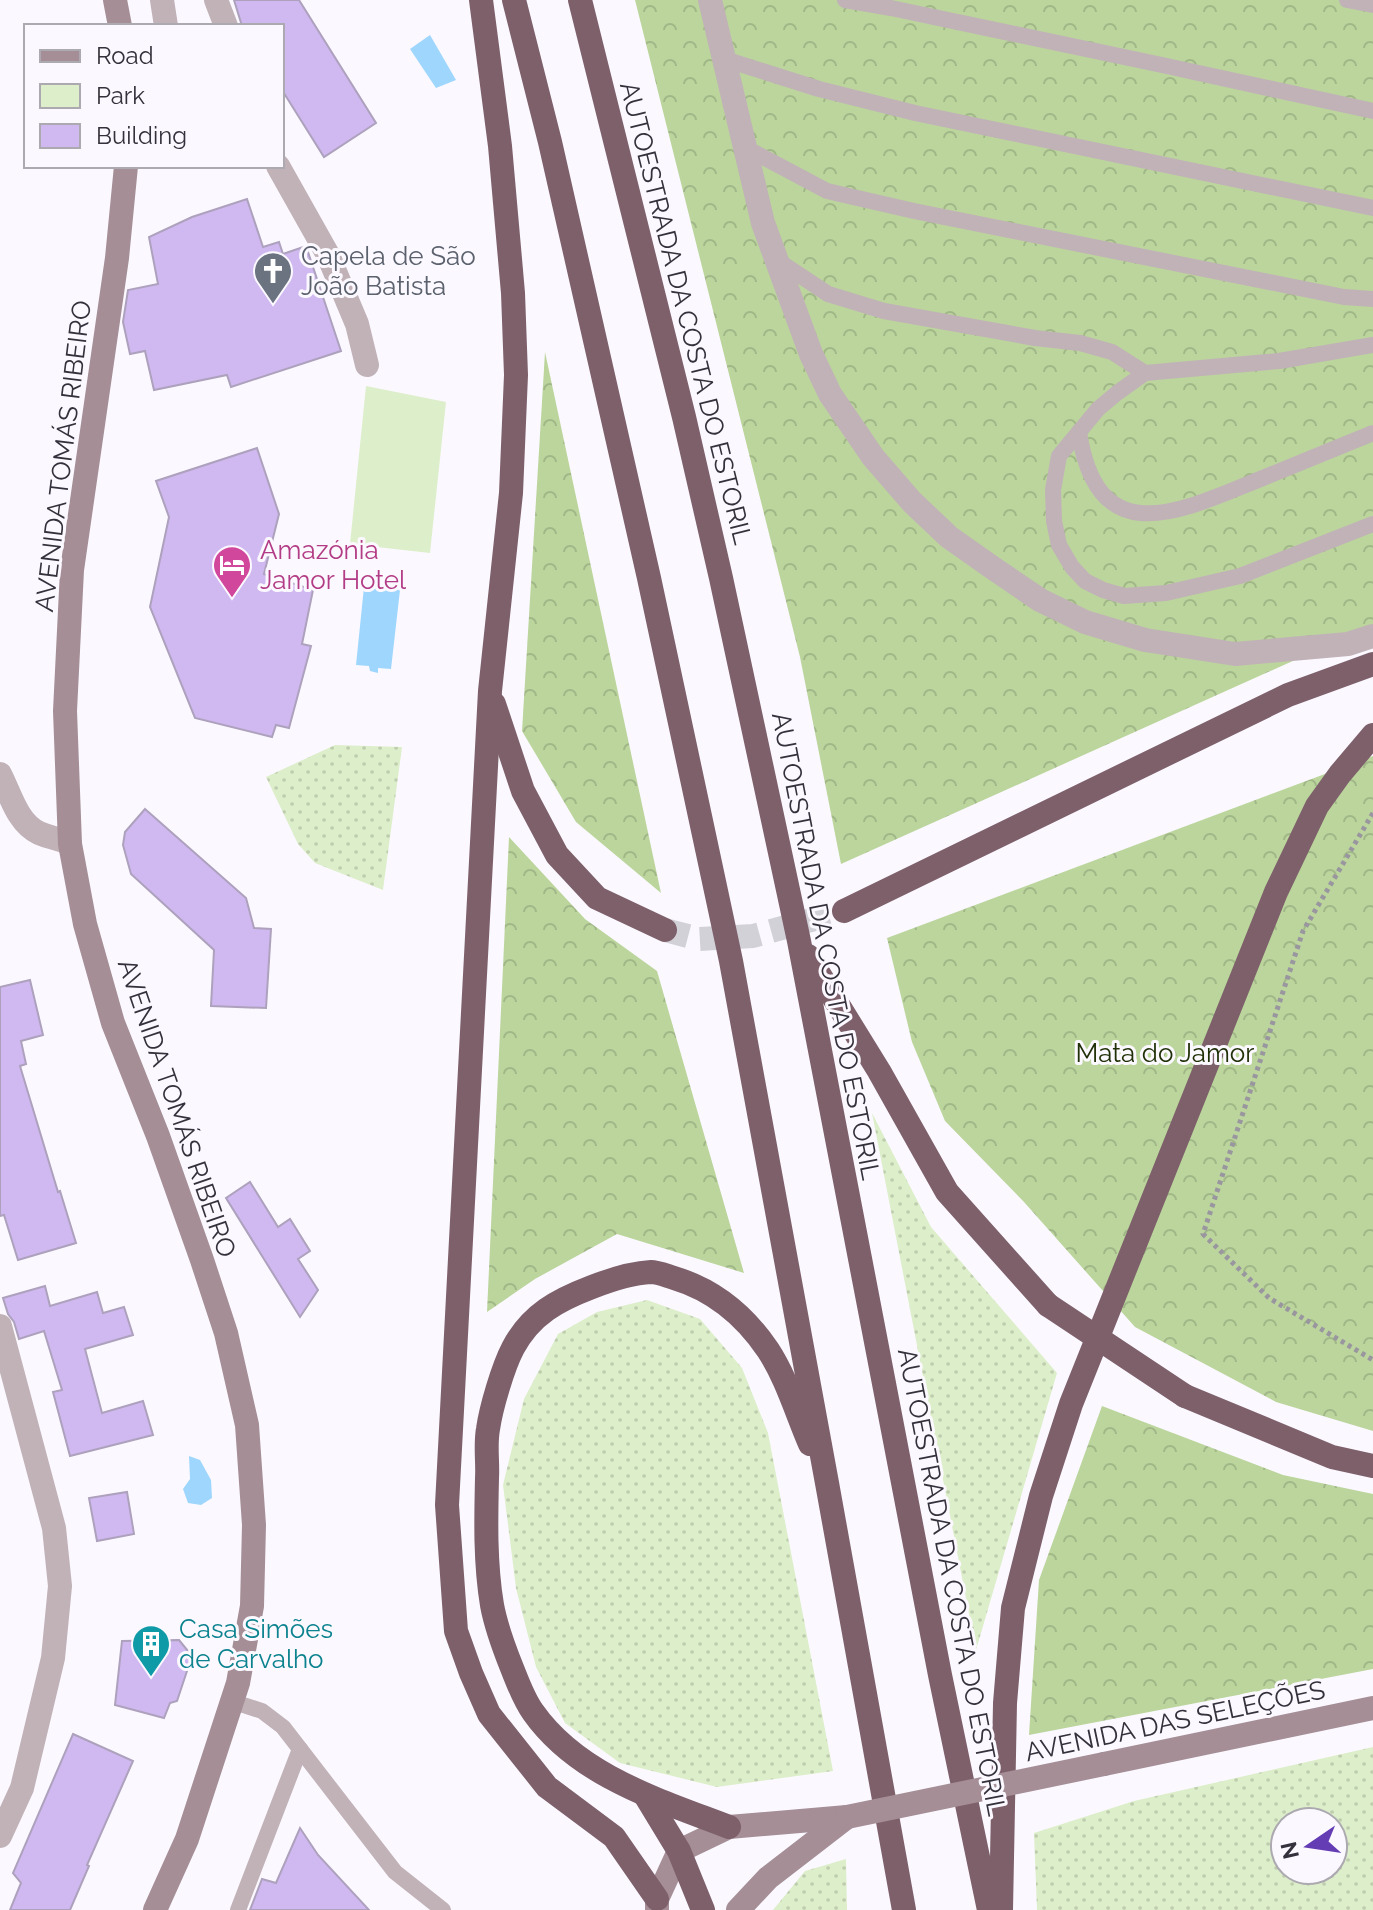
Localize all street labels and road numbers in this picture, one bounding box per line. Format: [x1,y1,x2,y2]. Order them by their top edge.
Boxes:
street label: AUTOESTRADA DA COSTA DO ESTORIL [614,79,758,547]
street label: AVENIDA TOMÁS RIBEIRO [29,299,97,613]
street label: AUTOESTRADA DA COSTA DO ESTORIL [766,710,886,1182]
street label: AVENIDA TOMÁS RIBEIRO [112,955,242,1261]
street label: AUTOESTRADA DA COSTA DO ESTORIL [892,1346,1012,1818]
street label: AVENIDA DAS SELEÇÕES [1022,1675,1328,1767]

